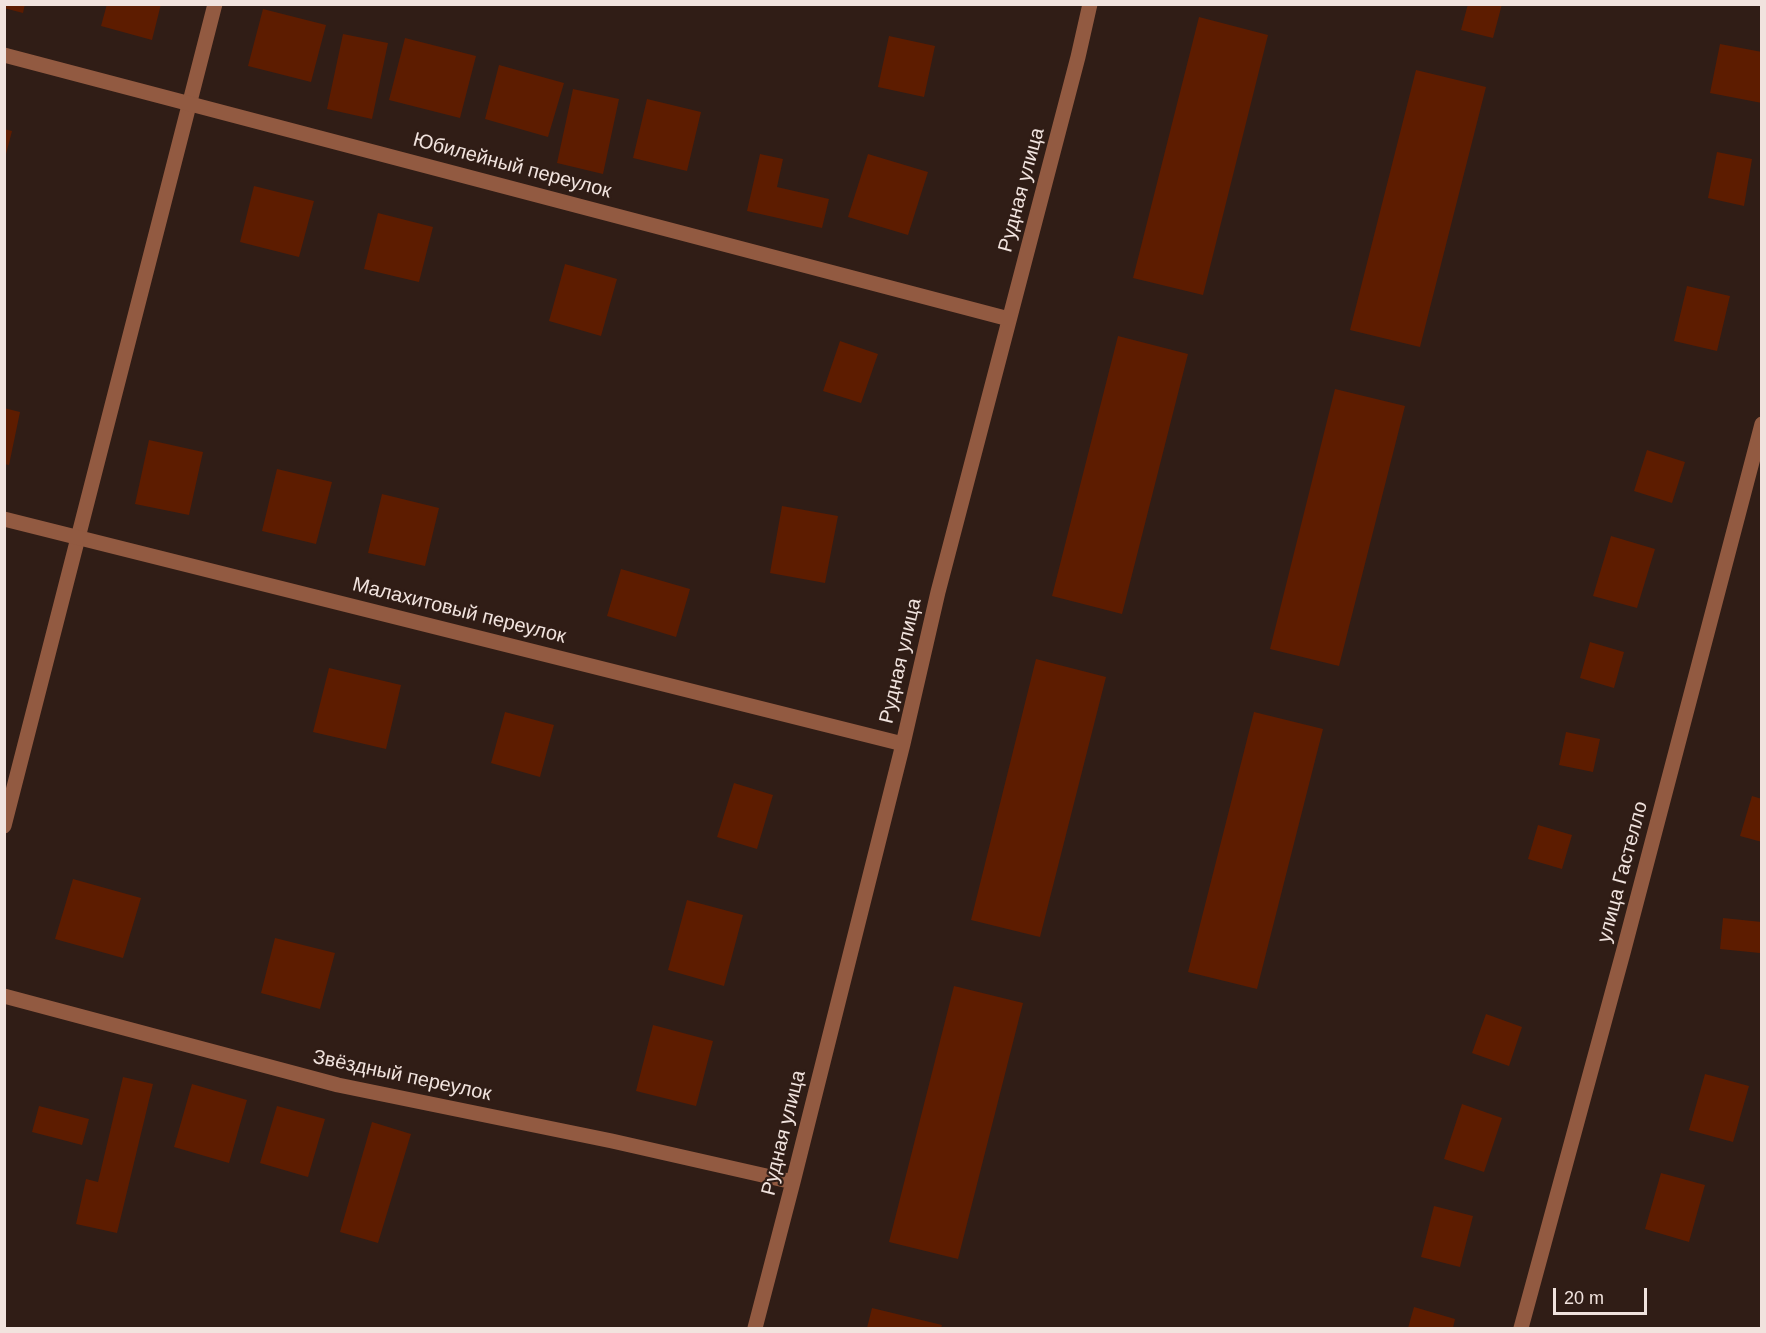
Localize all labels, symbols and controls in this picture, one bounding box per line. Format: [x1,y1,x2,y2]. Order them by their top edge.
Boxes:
street label: Рудная улица [994,125,1050,255]
street label: Юбилейный переулок [410,128,614,204]
street label: Малахитовый переулок [350,573,568,649]
street label: Рудная улица [875,596,927,726]
street label: улица Гастелло [1593,799,1653,945]
street label: Звёздный переулок [311,1045,493,1107]
street label: Рудная улица [757,1068,811,1198]
scale bar [1556,1276,1650,1314]
text: 20 m [1564,1288,1604,1308]

